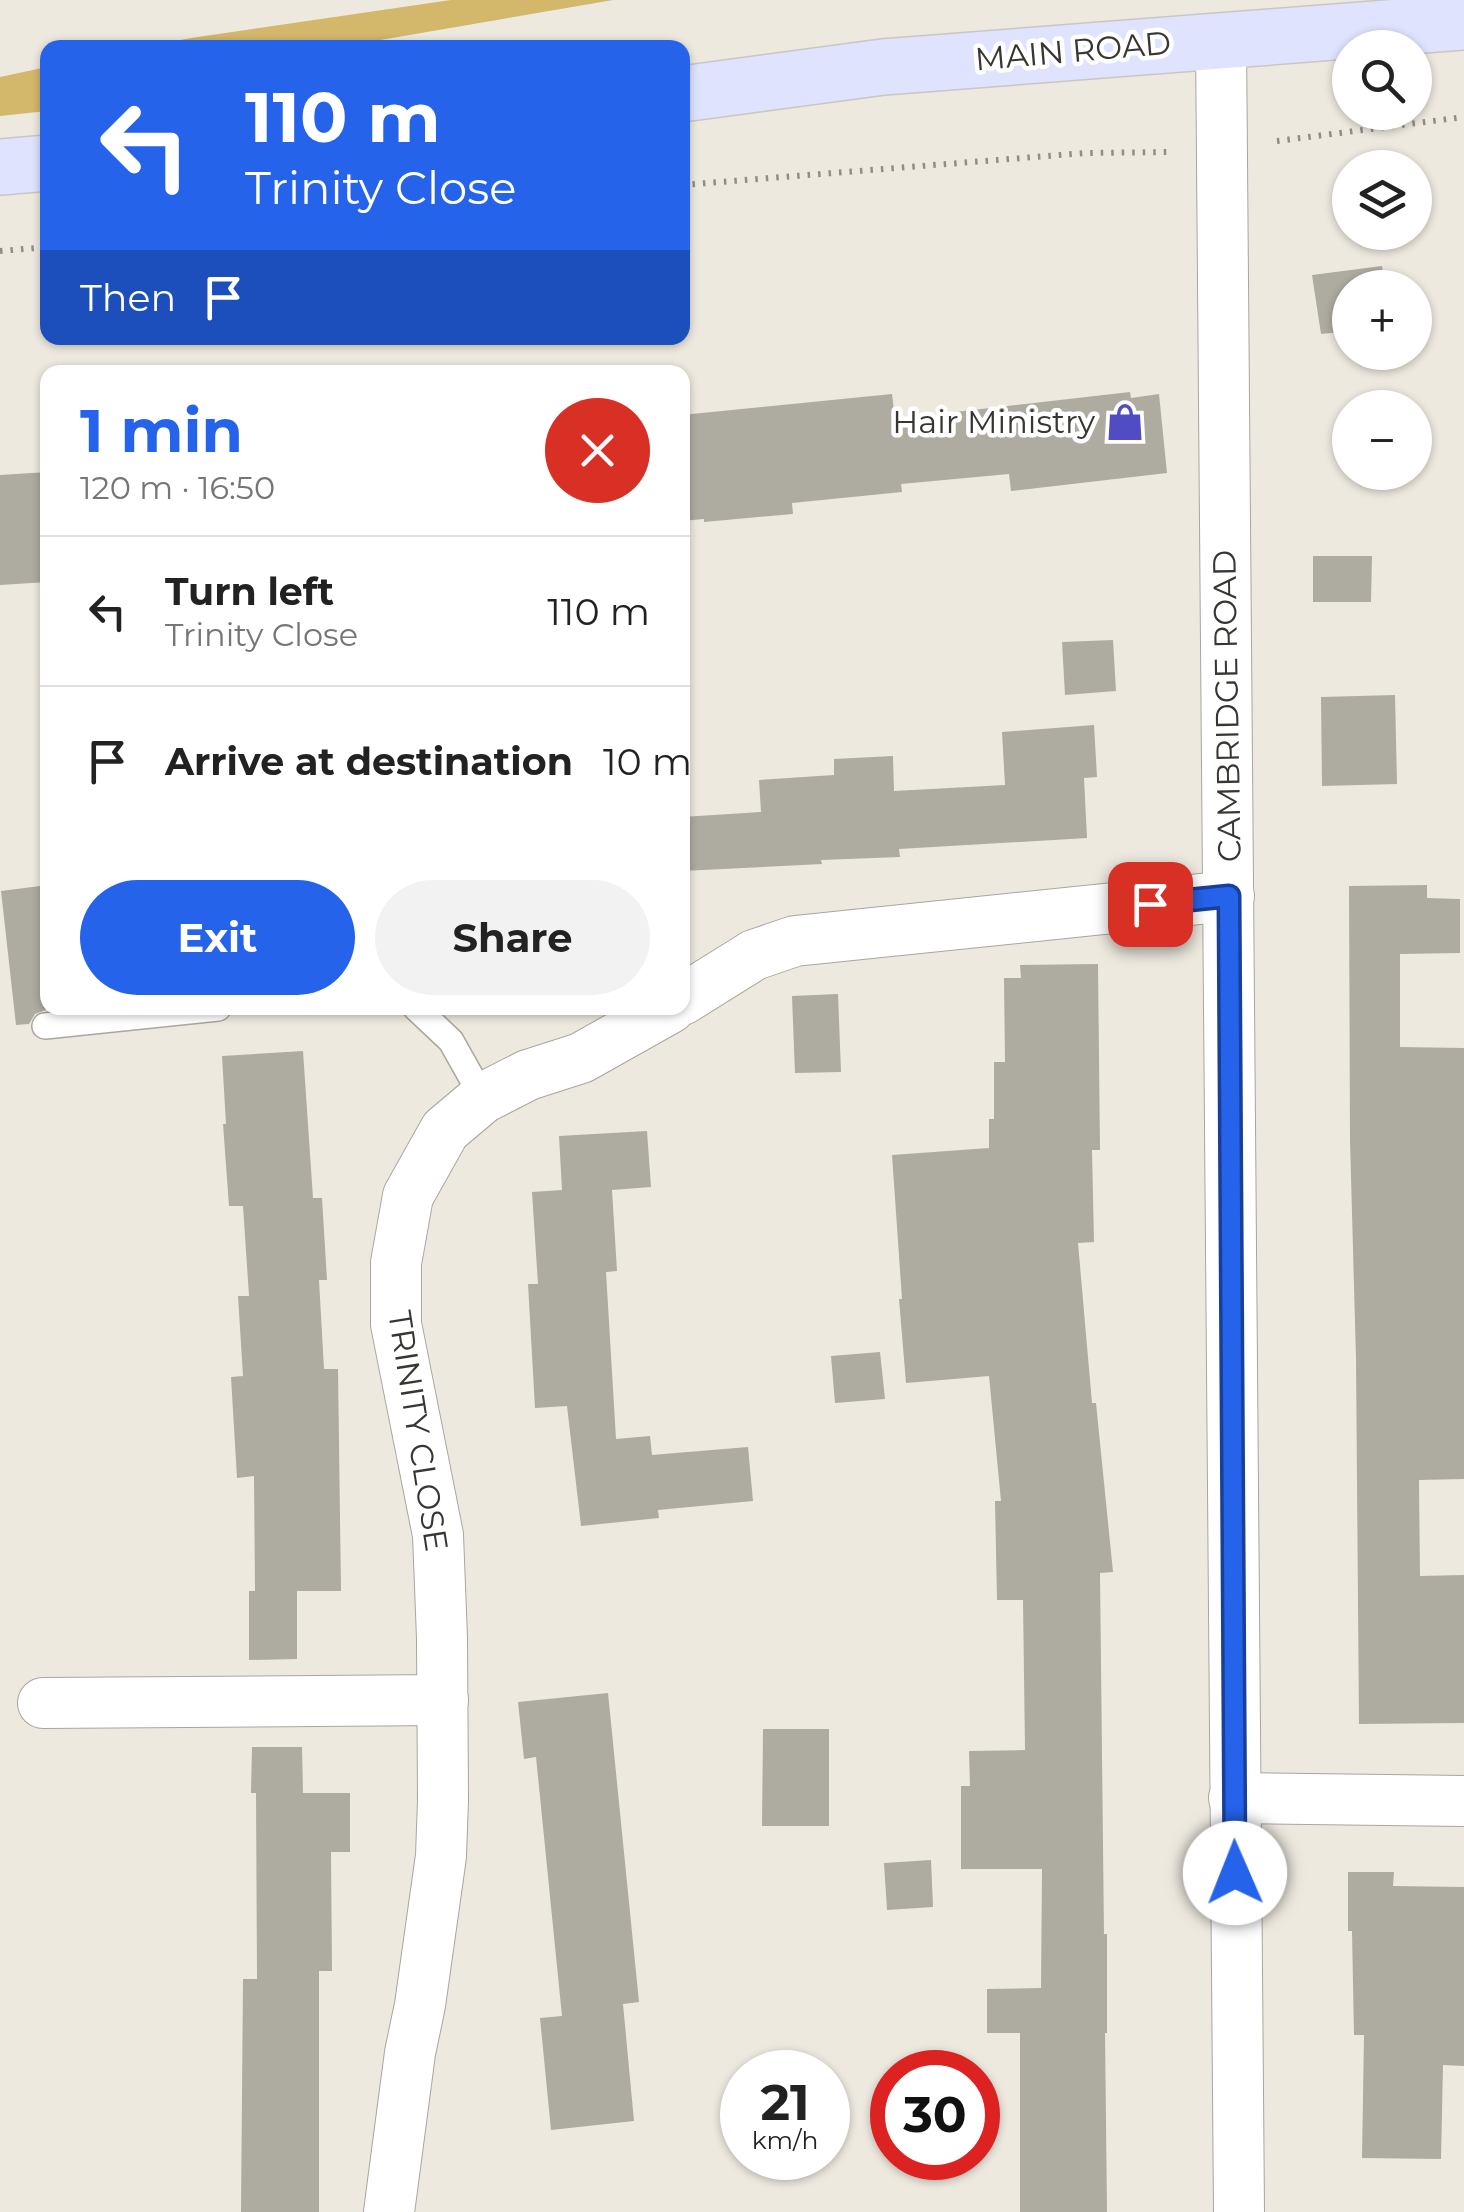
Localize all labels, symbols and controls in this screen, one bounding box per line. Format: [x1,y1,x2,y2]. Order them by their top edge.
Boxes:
street label: MAIN ROAD [973,23,1173,78]
map controls [1332,30,1432,490]
button: search [1332,30,1432,130]
text: 110 m [245,74,441,160]
icon: left [80,80,210,210]
button: layers [1332,150,1432,250]
text: Trinity Close [245,160,516,215]
icon: arrive [196,270,251,325]
button: + [1332,270,1432,370]
text: Then [80,274,176,321]
button: − [1332,390,1432,490]
text: 1 min [80,394,243,467]
button: close [545,398,650,503]
shop icon: Hair Ministry [1104,401,1146,443]
place label: Hair Ministry [892,402,1096,441]
text: 120 m · 16:50 [80,468,275,507]
street label: CAMBRIDGE ROAD [1204,549,1249,863]
text: Turn left [165,568,334,615]
icon: left [80,584,135,639]
text: 110 m [547,588,650,635]
text: Trinity Close [165,615,358,654]
icon: arrive [80,734,135,789]
text: Arrive at destination [165,738,573,785]
text: 10 m [603,738,692,785]
pin [1108,862,1193,947]
icon: arrive [1123,877,1178,932]
button: Exit [80,880,355,995]
button: Share [375,880,650,995]
street label: TRINITY CLOSE [380,1308,457,1554]
position arrow [1183,1821,1287,1925]
speed limit sign: 30 [870,2050,1000,2180]
text: 21 [760,2072,810,2133]
text: km/h [752,2125,818,2155]

